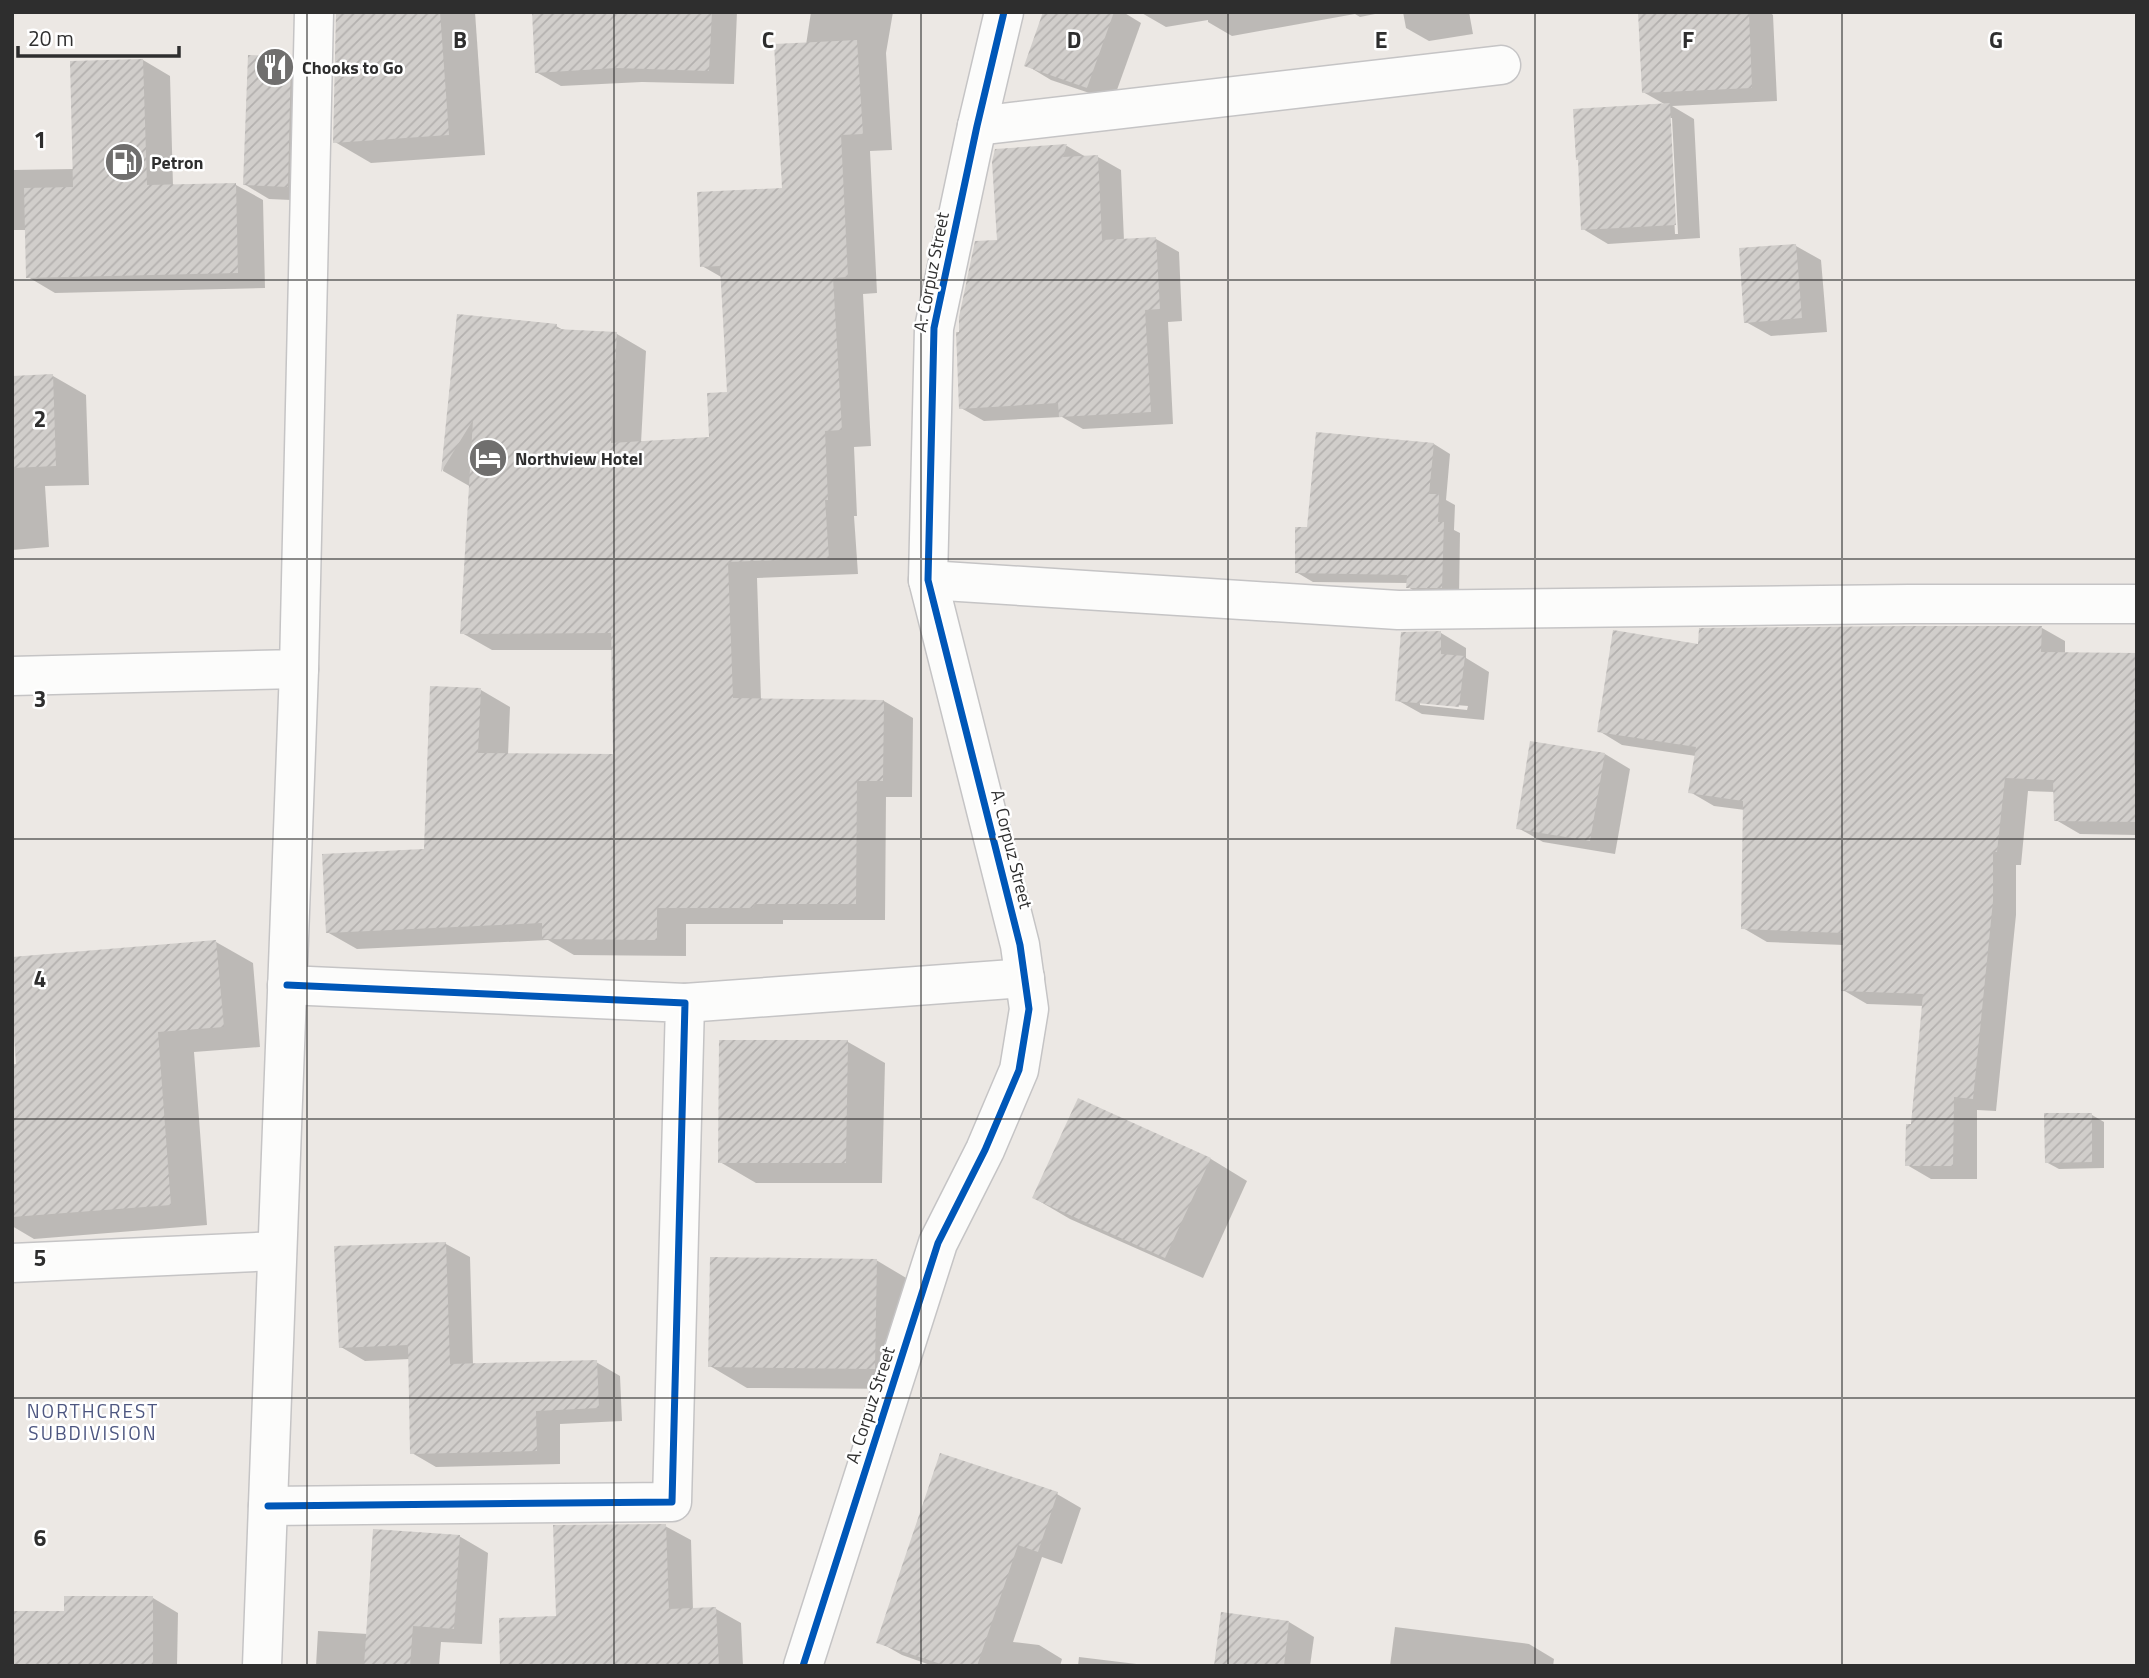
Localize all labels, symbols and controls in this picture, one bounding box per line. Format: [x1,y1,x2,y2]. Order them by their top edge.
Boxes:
scale bar [18,14,178,58]
text: 20 m [28,22,74,54]
text: B [453,22,467,57]
text: C [762,22,774,57]
text: D [1067,22,1081,57]
text: E [1375,22,1387,57]
text: F [1682,22,1694,57]
text: G [1989,22,2003,57]
restaurant icon: Chooks to Go [254,46,296,88]
place label: Chooks to Go [302,54,403,81]
text: 1 [34,122,46,157]
fuel station icon: Petron [103,141,145,183]
place label: Petron [151,149,204,176]
street label: A. Corpuz Street [906,209,956,334]
text: 2 [34,401,46,436]
hotel icon: Northview Hotel [467,437,509,479]
place label: Northview Hotel [515,445,643,472]
text: 3 [34,681,46,716]
street label: A. Corpuz Street [984,787,1040,912]
text: 4 [34,961,46,996]
text: 5 [34,1240,46,1275]
street label: A. Corpuz Street [838,1342,902,1467]
district label: NORTHCREST SUBDIVISION [27,1396,159,1447]
text: 6 [34,1520,47,1555]

